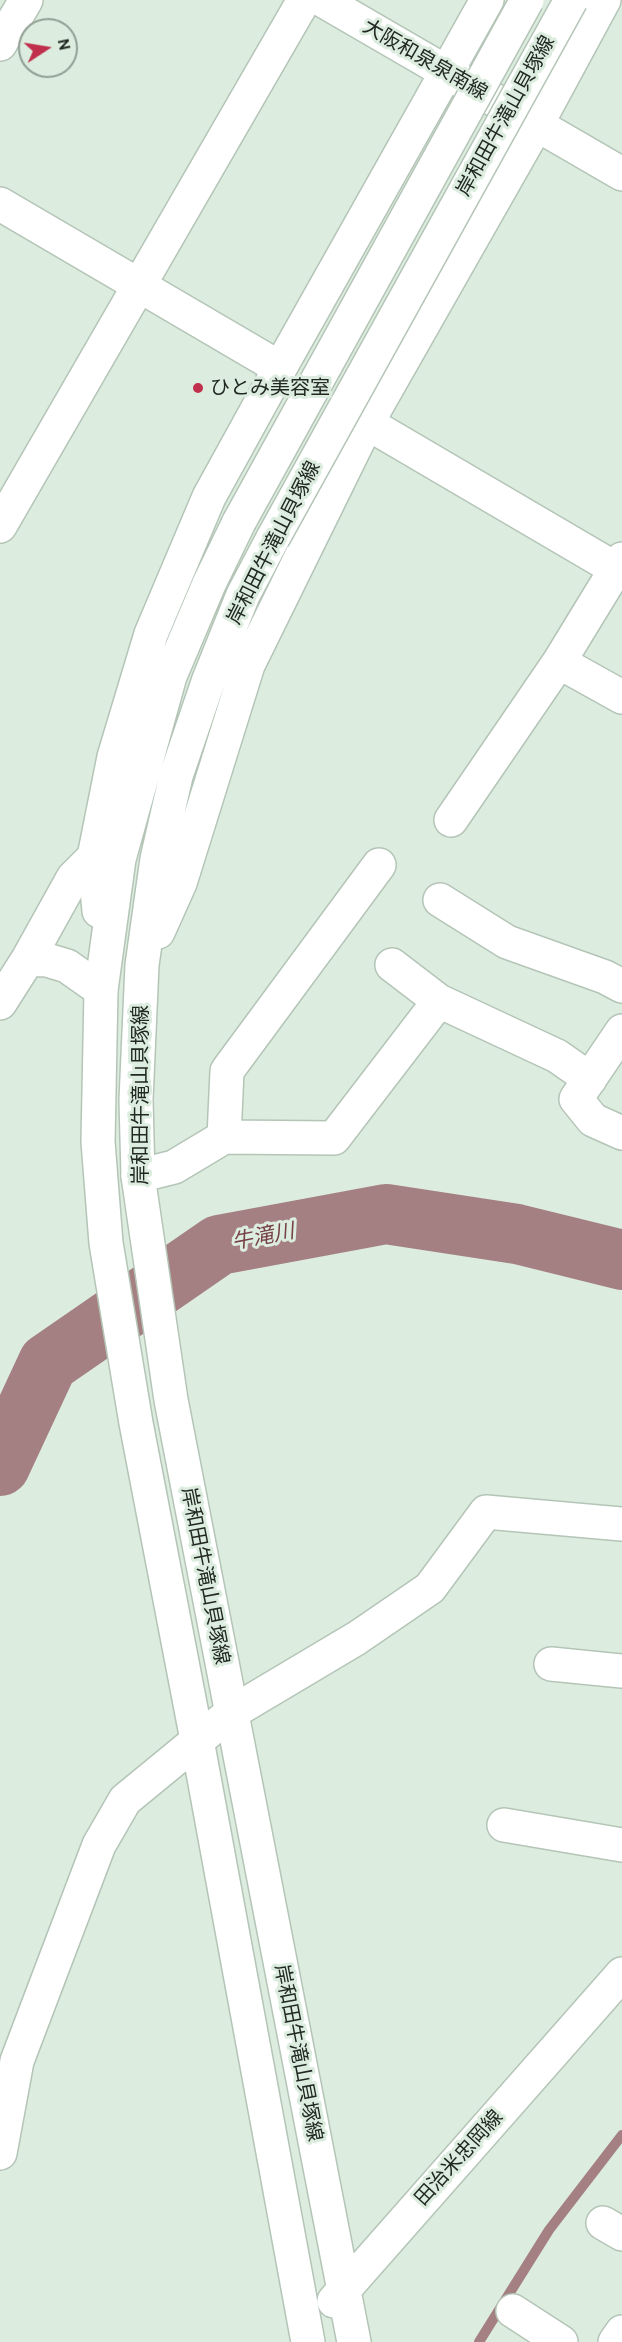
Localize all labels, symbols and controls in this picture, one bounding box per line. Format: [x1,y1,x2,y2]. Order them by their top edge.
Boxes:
street label: 大阪和泉泉南線 [358,15,492,105]
north arrow [18,18,78,78]
street label: 岸和田牛滝山貝塚線 [452,31,560,201]
text: N [54,37,75,52]
place label: ひとみ美容室 [210,376,330,400]
marker: ひとみ美容室 [191,381,205,395]
street label: 岸和田牛滝山貝塚線 [222,457,326,629]
street label: 岸和田牛滝山貝塚線 [129,1005,153,1185]
water label: 牛滝川 [230,1219,296,1255]
street label: 岸和田牛滝山貝塚線 [176,1485,234,1667]
street label: 岸和田牛滝山貝塚線 [269,1962,327,2144]
street label: 田治米忠岡線 [410,2105,508,2211]

